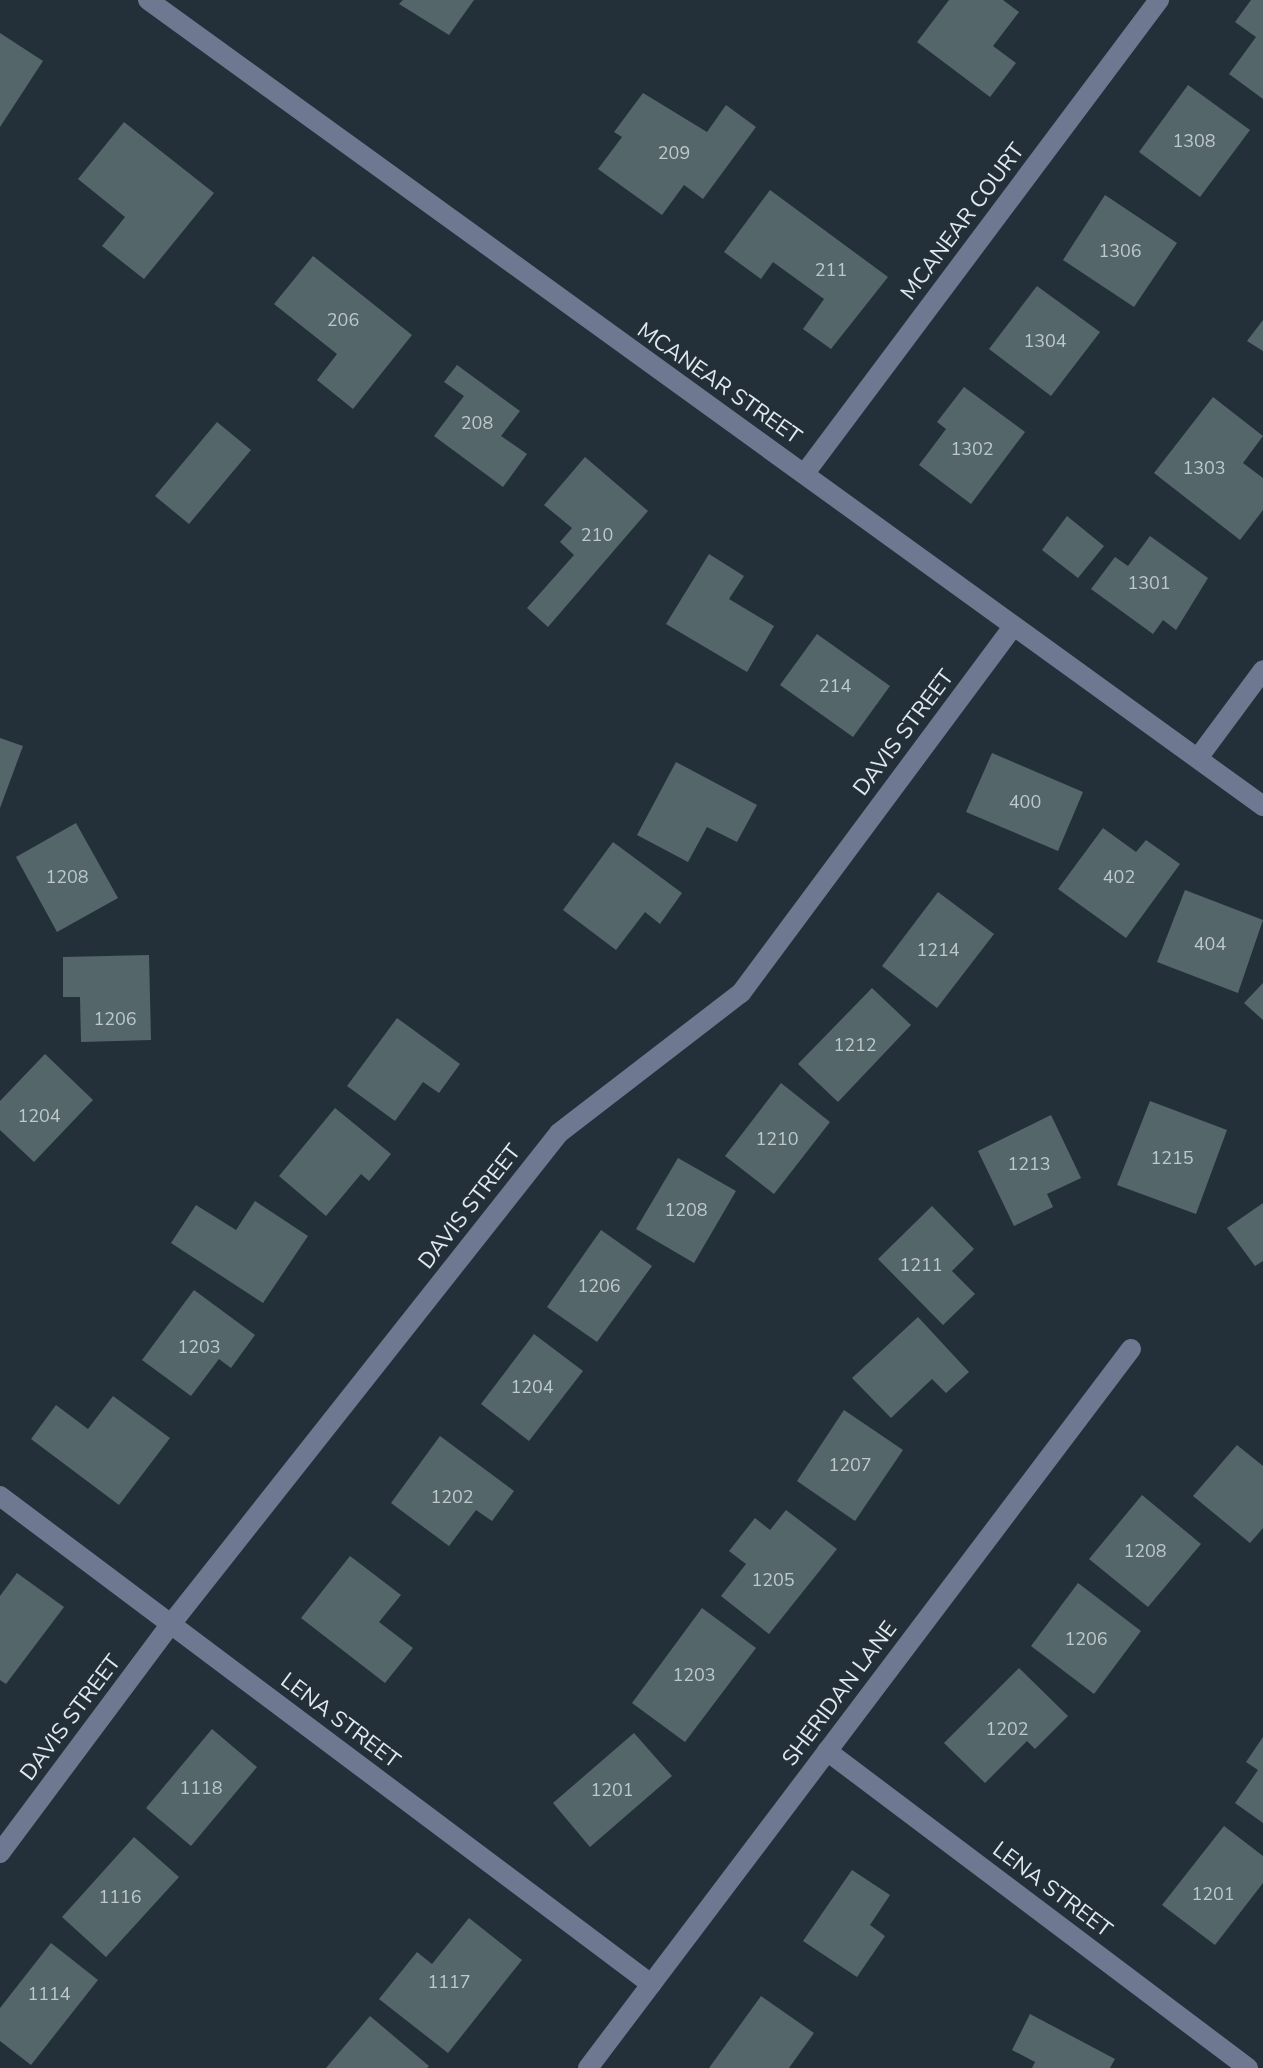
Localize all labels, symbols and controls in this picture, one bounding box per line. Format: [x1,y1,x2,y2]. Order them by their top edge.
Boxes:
house number: 1308 [1172,130,1216,152]
street label: MCANEAR COURT [896,138,1030,306]
house number: 209 [658,142,690,164]
house number: 1306 [1098,240,1142,262]
house number: 211 [815,259,847,281]
house number: 206 [327,309,359,331]
street label: MCANEAR STREET [632,317,806,451]
house number: 1304 [1023,330,1067,352]
house number: 208 [461,412,493,434]
house number: 1302 [950,438,994,460]
house number: 1303 [1182,457,1226,479]
house number: 210 [581,524,613,546]
house number: 1301 [1127,572,1171,594]
street label: DAVIS STREET [848,665,960,801]
house number: 214 [819,675,851,697]
house number: 400 [1009,791,1041,813]
house number: 1208 [45,866,89,888]
house number: 402 [1103,866,1135,888]
house number: 404 [1194,933,1226,955]
house number: 1214 [916,939,960,961]
house number: 1206 [93,1008,137,1030]
house number: 1212 [833,1034,877,1056]
house number: 1204 [17,1105,61,1127]
house number: 1210 [755,1128,799,1150]
street label: DAVIS STREET [413,1140,527,1274]
house number: 1215 [1150,1147,1194,1169]
house number: 1213 [1007,1153,1051,1175]
house number: 1208 [664,1199,708,1221]
house number: 1211 [899,1254,943,1276]
house number: 1206 [577,1275,621,1297]
house number: 1203 [177,1336,221,1358]
house number: 1204 [510,1376,554,1398]
house number: 1207 [828,1454,872,1476]
house number: 1202 [430,1486,474,1508]
house number: 1208 [1123,1540,1167,1562]
house number: 1205 [751,1569,795,1591]
street label: SHERIDAN LANE [777,1617,903,1771]
house number: 1206 [1064,1628,1108,1650]
street label: DAVIS STREET [15,1650,127,1786]
house number: 1203 [672,1664,716,1686]
street label: LENA STREET [275,1668,405,1774]
house number: 1202 [985,1718,1029,1740]
house number: 1118 [179,1777,223,1799]
house number: 1201 [590,1779,634,1801]
street label: LENA STREET [987,1837,1117,1943]
house number: 1201 [1191,1883,1235,1905]
house number: 1116 [98,1886,142,1908]
house number: 1117 [427,1971,471,1993]
house number: 1114 [27,1983,71,2005]

